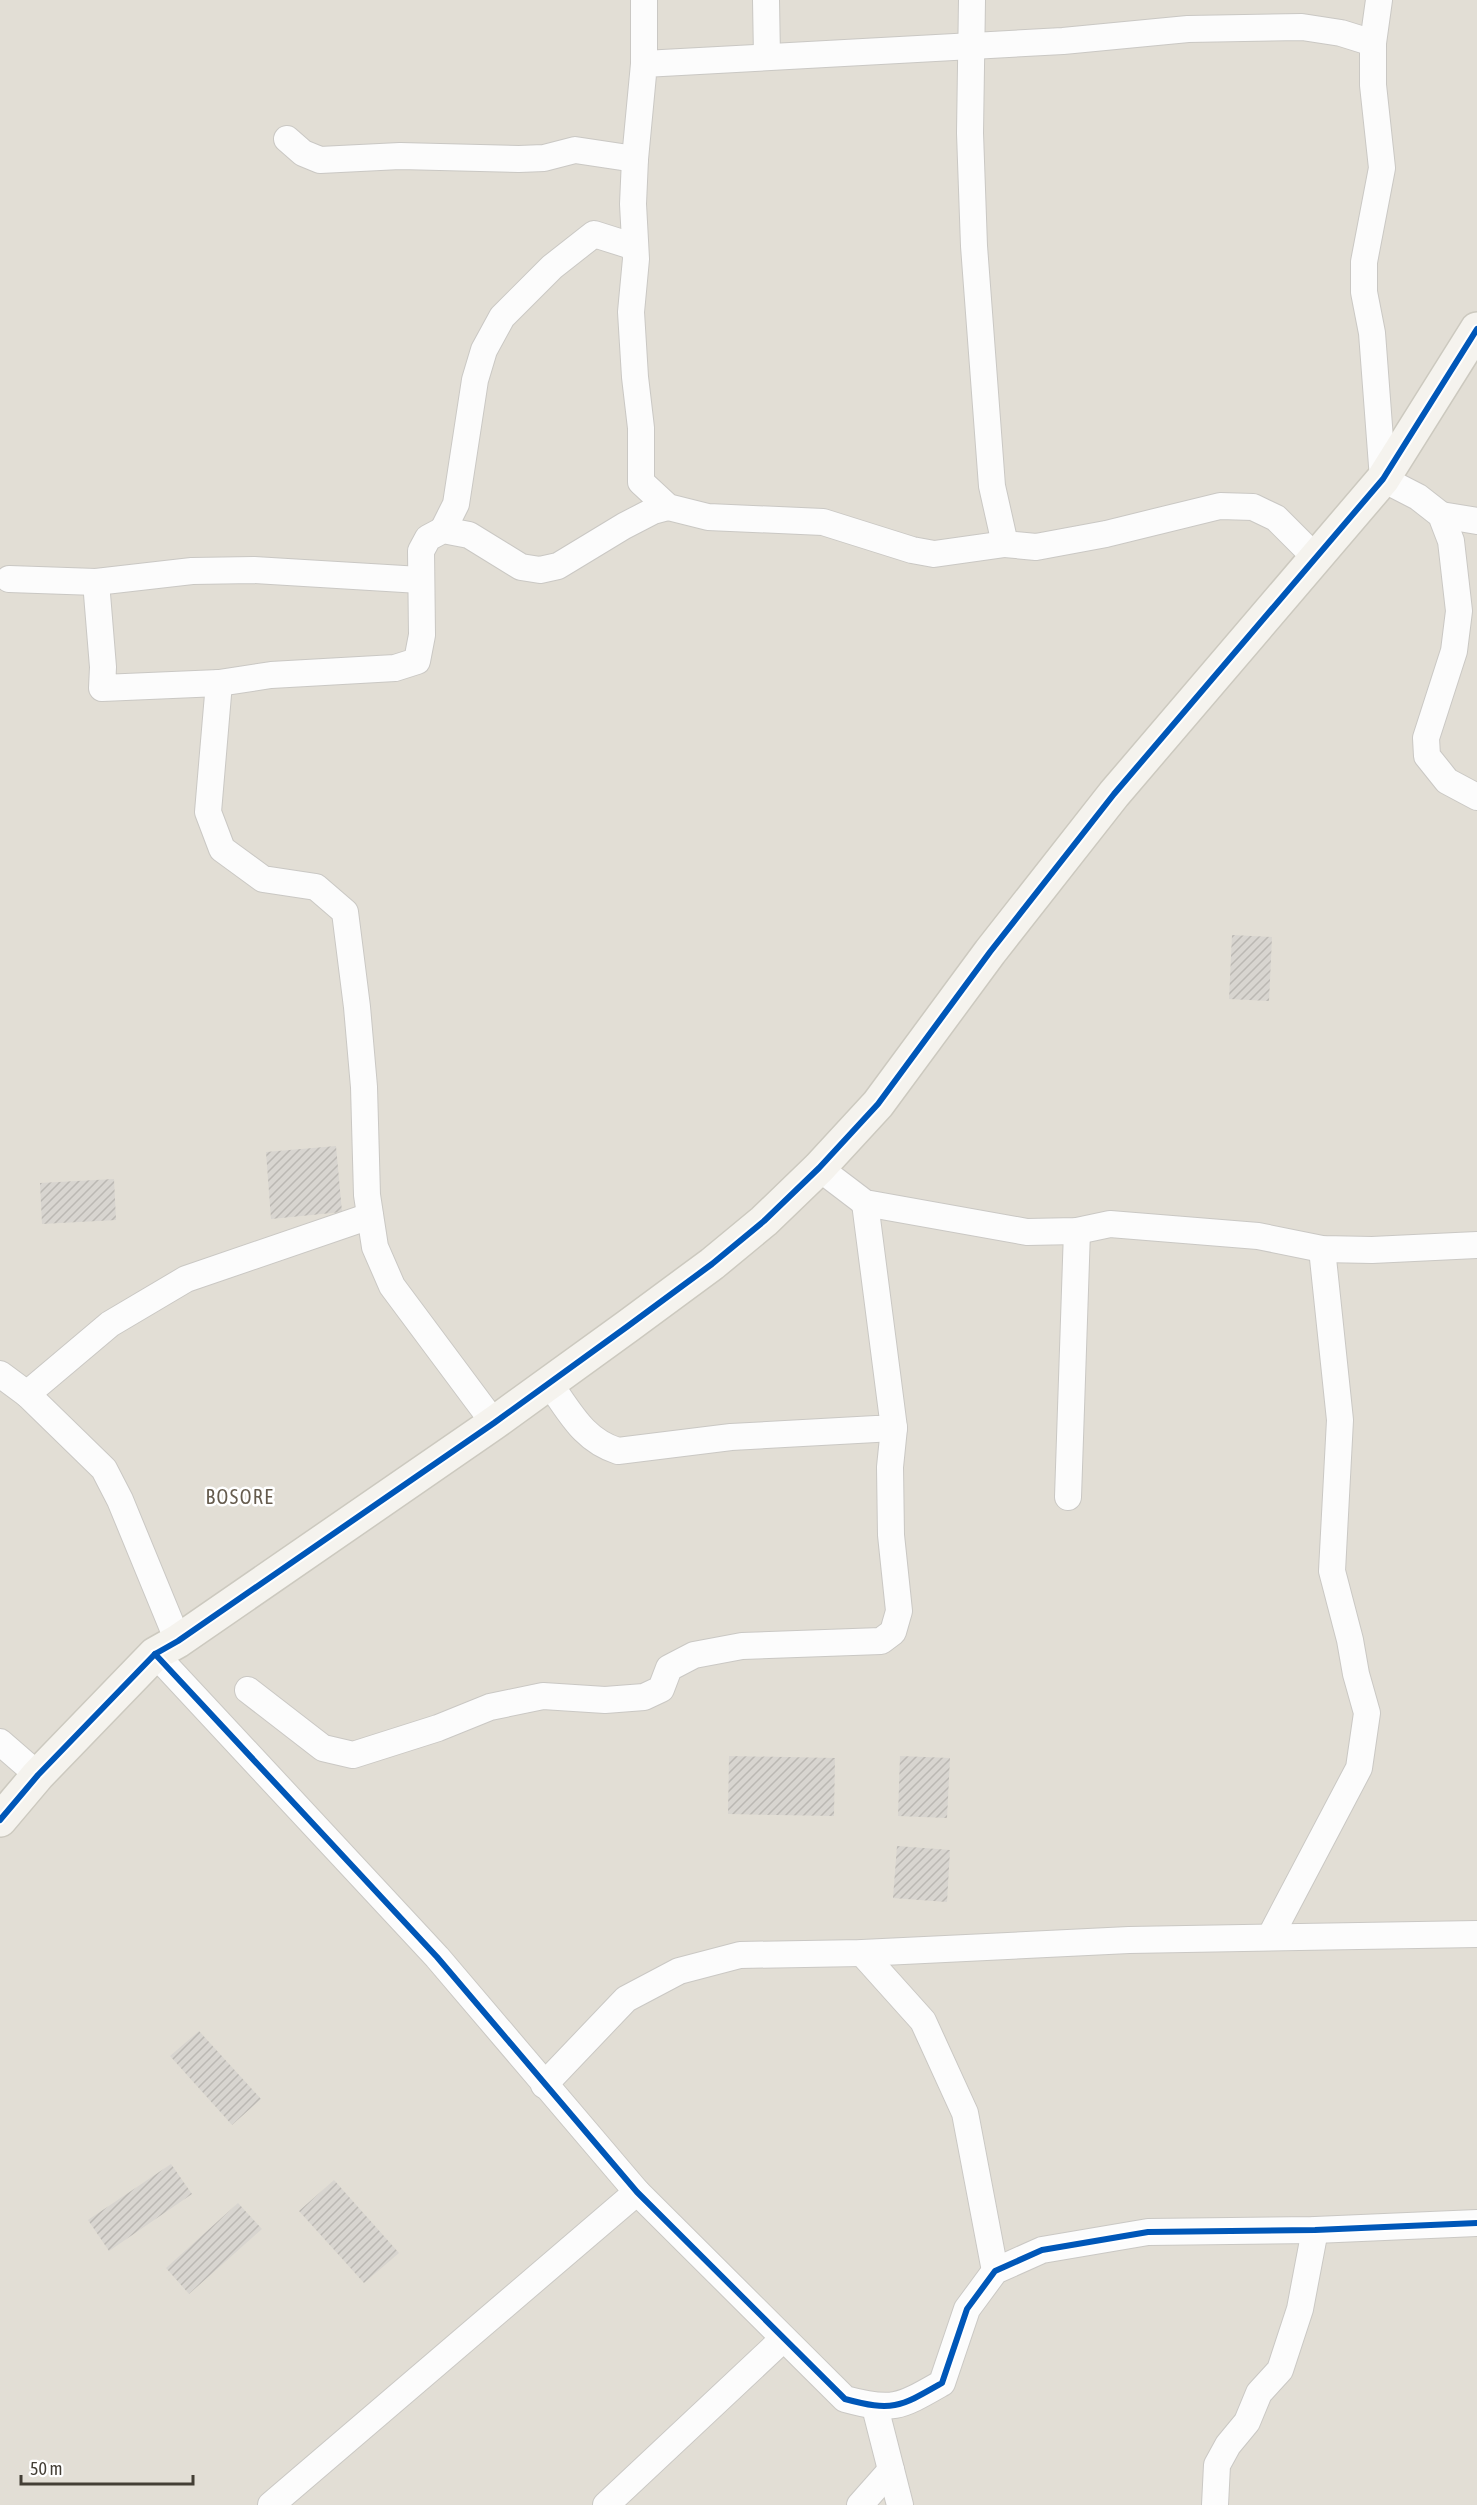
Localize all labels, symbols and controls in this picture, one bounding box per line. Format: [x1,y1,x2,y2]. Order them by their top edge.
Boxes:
district label: BOSORE [206,1485,274,1508]
scale bar [21,2448,194,2486]
text: 50 m [30,2458,62,2479]

